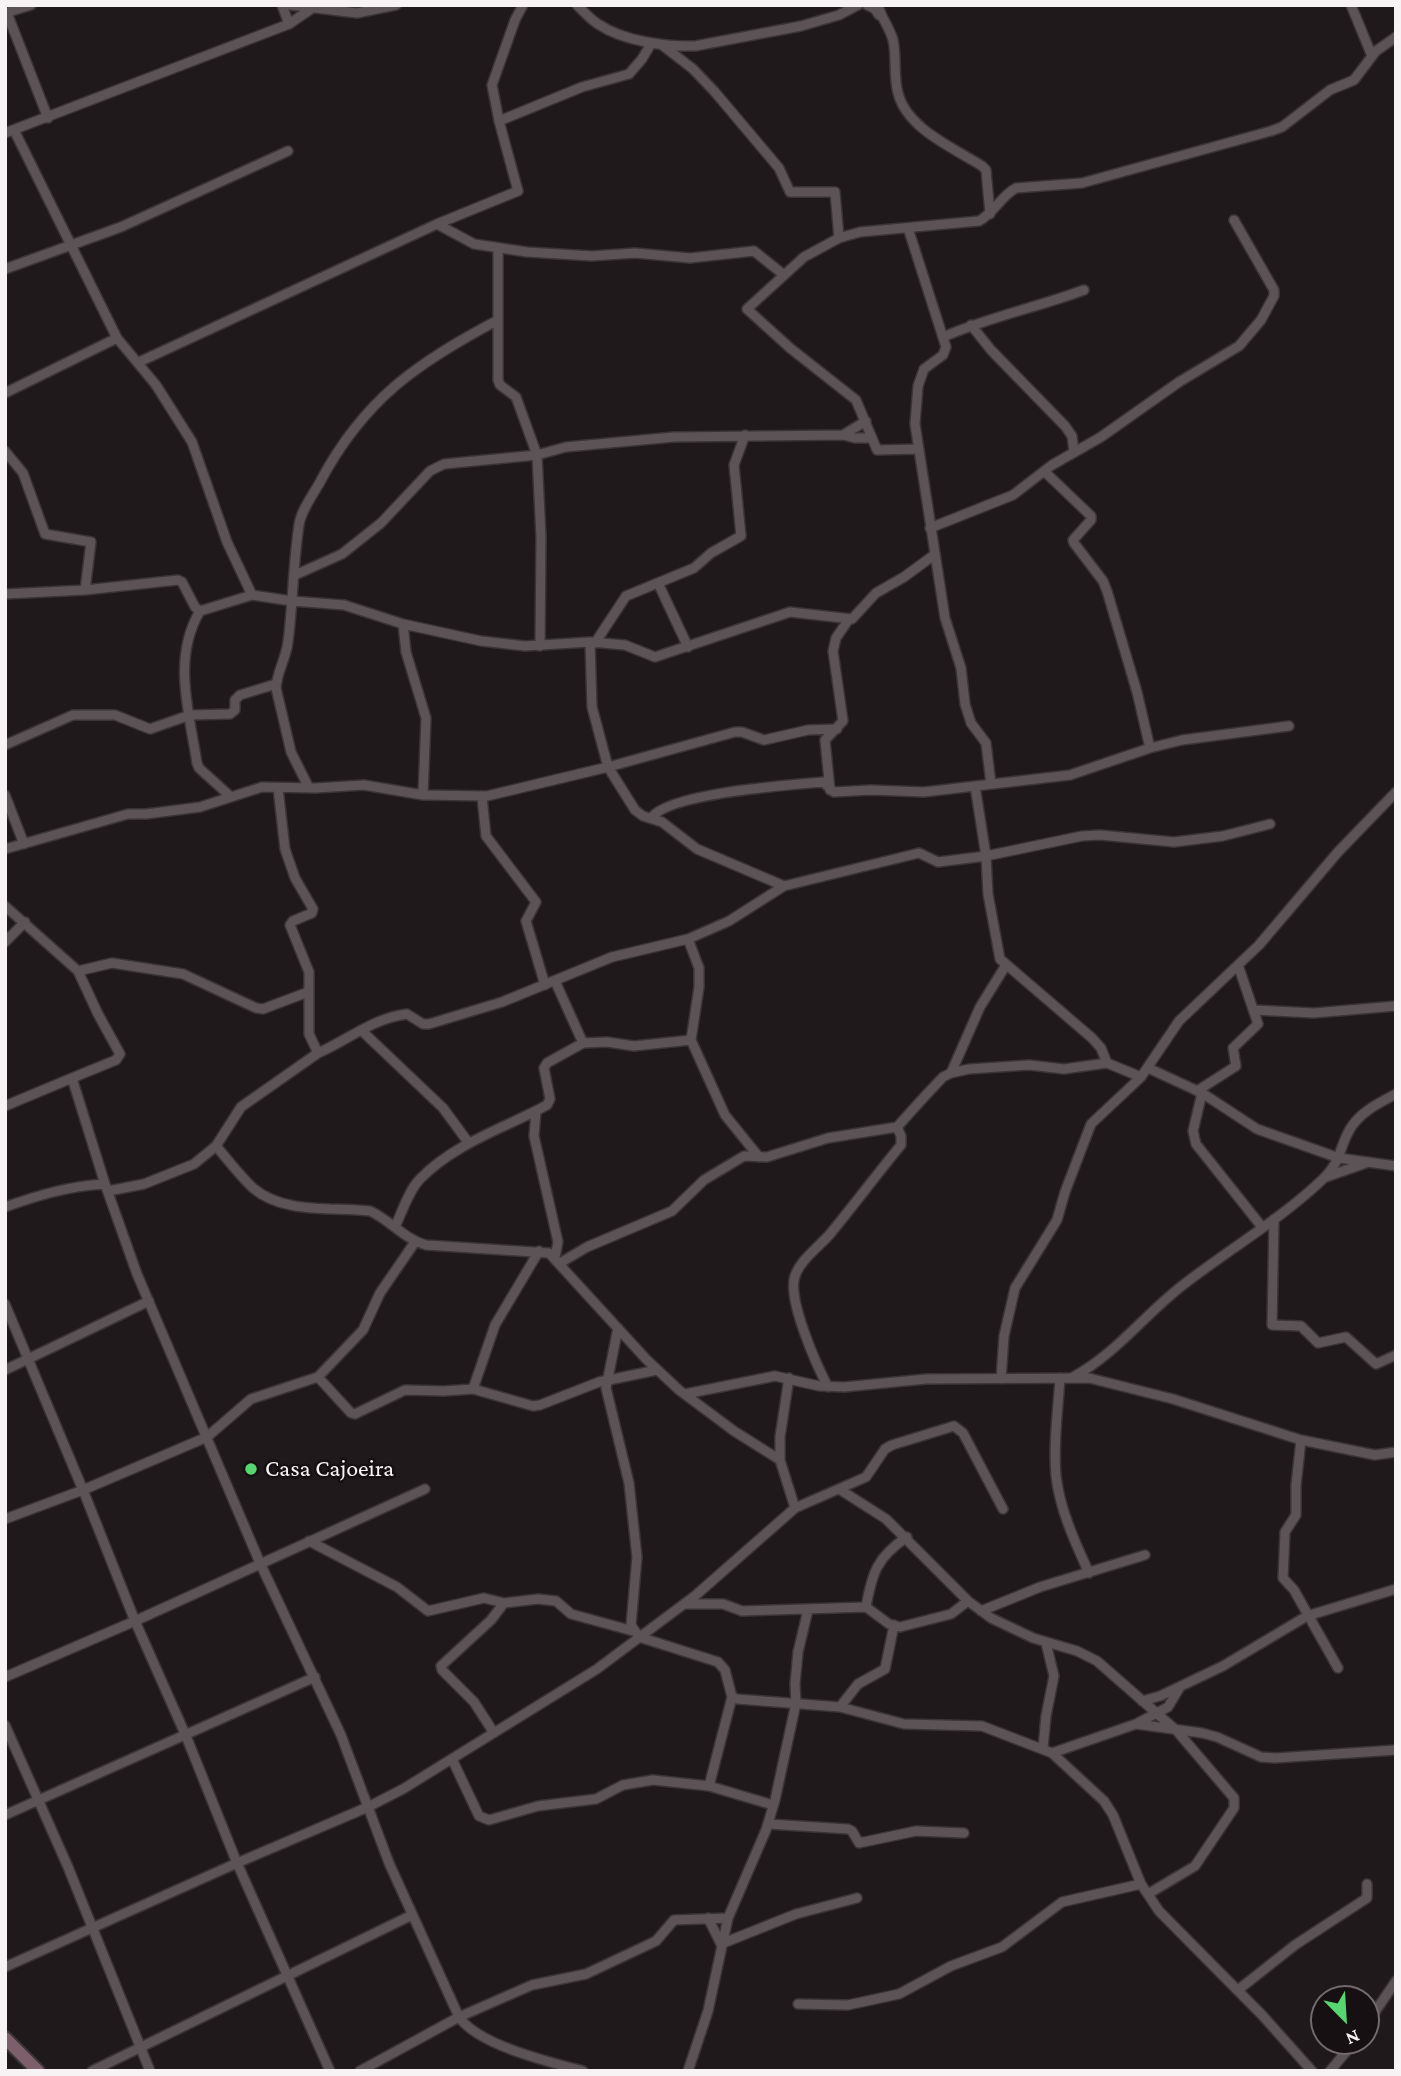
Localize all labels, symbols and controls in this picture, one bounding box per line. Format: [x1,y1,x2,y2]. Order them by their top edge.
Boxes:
place label: Casa Cajoeira [265,1455,394,1483]
marker: Casa Cajoeira [243,1461,259,1477]
north arrow [1310,1985,1380,2055]
text: N [1343,2026,1363,2050]

